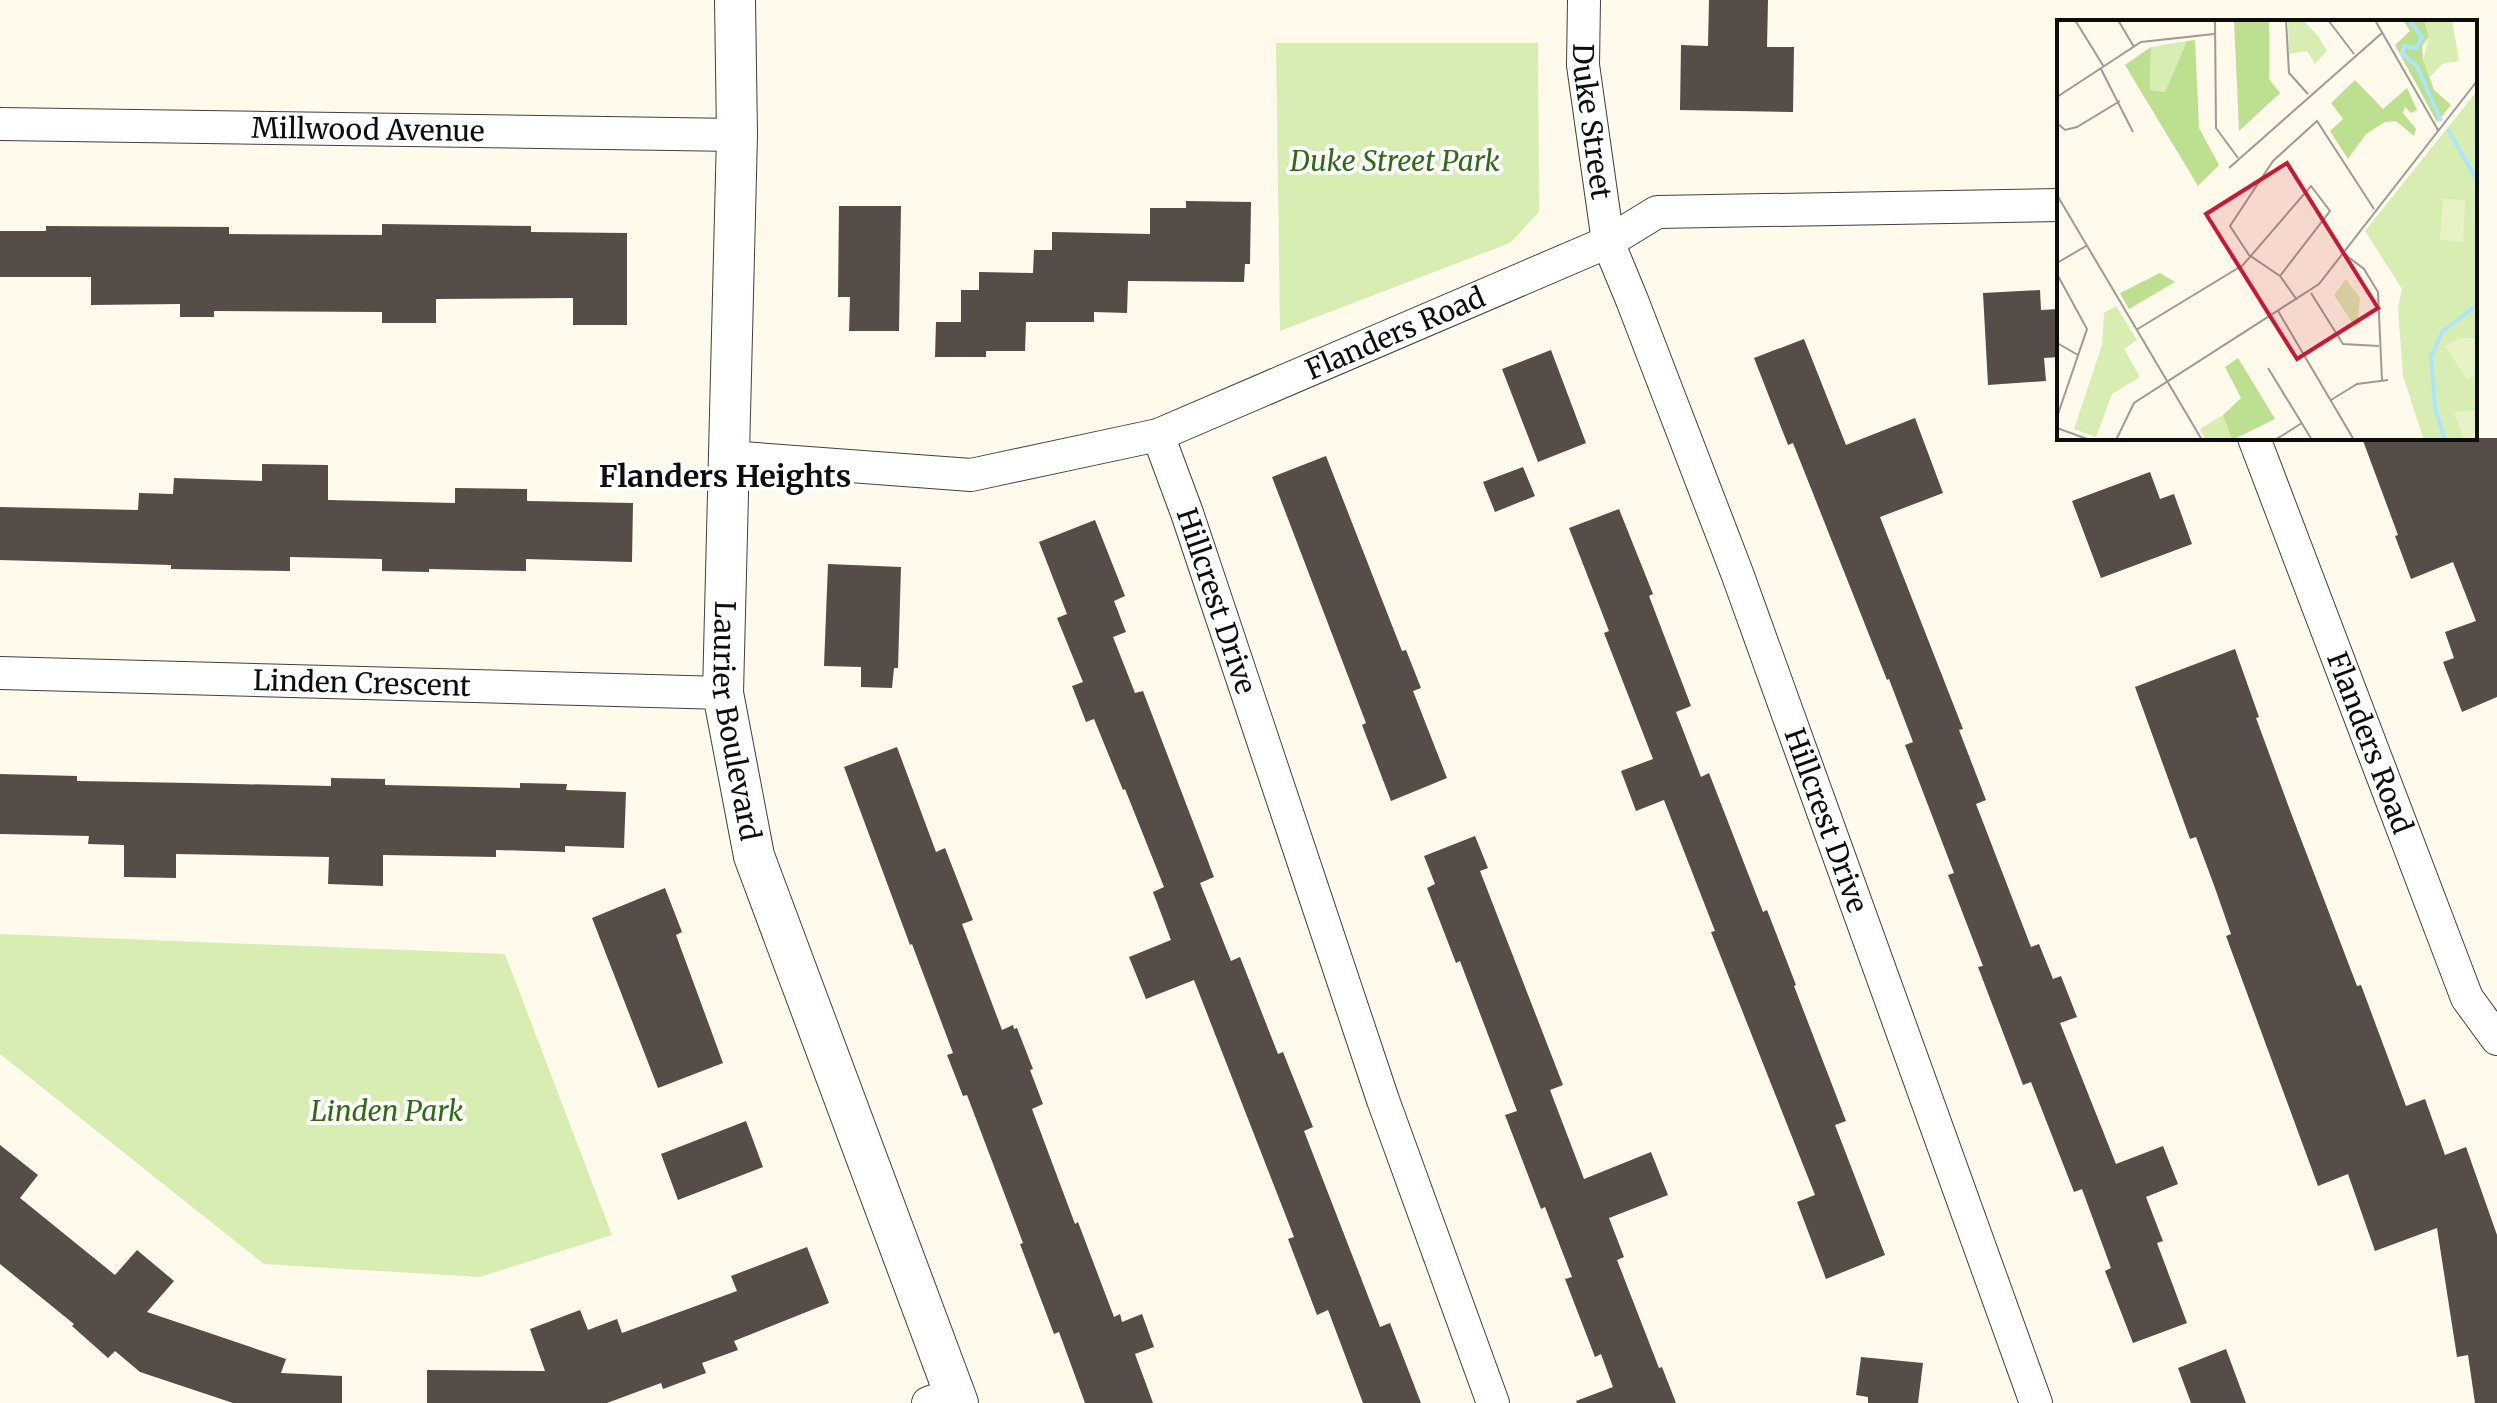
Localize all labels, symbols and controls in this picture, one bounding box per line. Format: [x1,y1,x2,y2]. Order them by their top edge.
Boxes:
inset map [2057,20,2477,440]
street label: Duke Street [1565,43,1620,202]
street label: Millwood Avenue [251,110,485,149]
park label: Duke Street Park [1289,143,1500,179]
street label: Flanders Road [1300,279,1491,388]
district label: Flanders Heights [599,457,851,495]
street label: Hillcrest Drive [1169,504,1264,698]
street label: Laurier Boulevard [704,600,769,844]
street label: Flanders Road [2319,647,2421,839]
street label: Linden Crescent [253,662,471,704]
street label: Hillcrest Drive [1776,723,1876,918]
park label: Linden Park [311,1093,463,1129]

